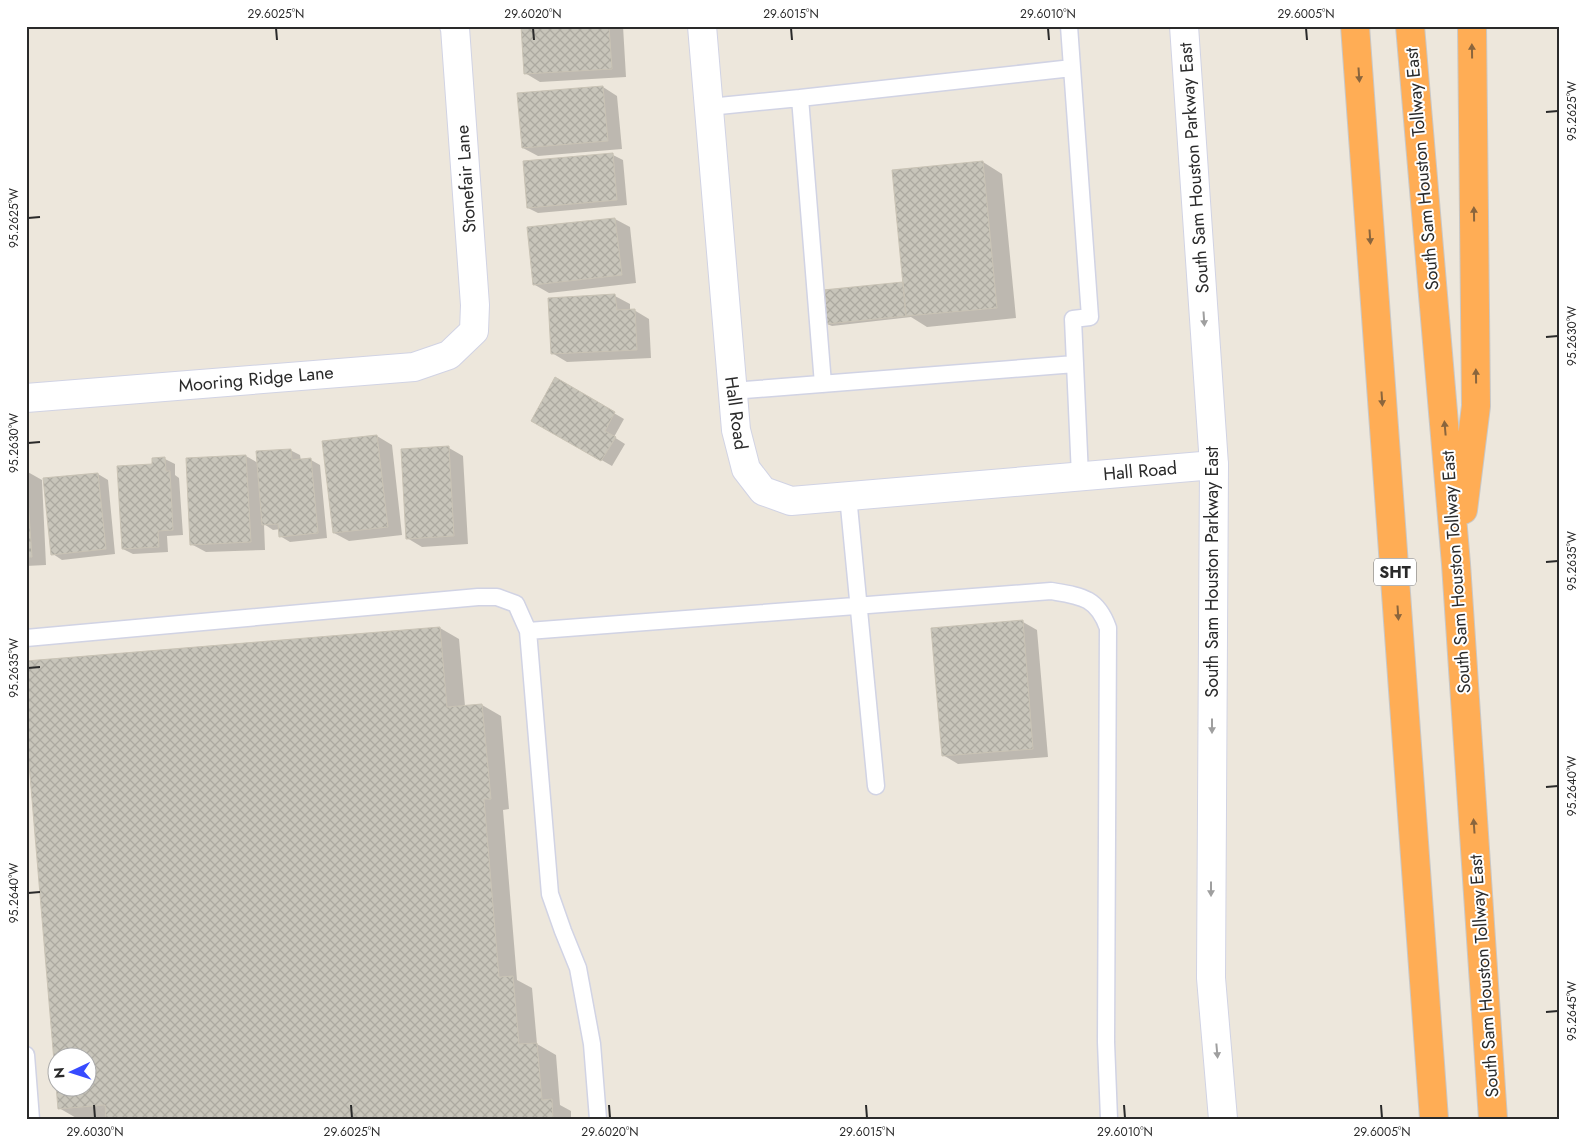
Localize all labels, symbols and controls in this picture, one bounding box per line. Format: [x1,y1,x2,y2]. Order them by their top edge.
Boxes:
text: 29.6025°N [248,5,304,23]
text: 29.6020°N [504,5,562,23]
text: 29.6015°N [763,5,819,23]
text: 29.6010°N [1020,5,1076,23]
text: 29.6005°N [1277,5,1335,23]
street label: South Sam Houston Parkway East [1172,41,1216,294]
one-way arrow [1468,43,1476,59]
street label: South Sam Houston Tollway East [1398,46,1446,291]
one-way arrow [1355,67,1363,83]
text: 95.2625°W [1563,81,1581,141]
street label: Stonefair Lane [449,124,483,234]
text: 95.2625°W [5,188,23,248]
one-way arrow [1470,205,1478,221]
one-way arrow [1367,229,1375,245]
text: 95.2630°W [1563,306,1581,366]
one-way arrow [1200,312,1208,328]
street label: Mooring Ridge Lane [177,359,335,399]
one-way arrow [1472,368,1480,384]
street label: Hall Road [718,375,754,451]
one-way arrow [1378,391,1386,407]
text: 95.2630°W [5,413,23,473]
one-way arrow [1440,420,1448,436]
street label: South Sam Houston Parkway East [1199,446,1225,698]
street label: South Sam Houston Tollway East [1434,449,1477,694]
street label: Hall Road [1102,455,1178,487]
text: 95.2635°W [1563,531,1581,591]
road number: SHT [1374,558,1416,586]
one-way arrow [1394,606,1402,622]
text: 95.2635°W [5,638,23,698]
one-way arrow [1208,719,1216,735]
text: 95.2640°W [1563,756,1581,816]
one-way arrow [1469,817,1477,833]
street label: South Sam Houston Tollway East [1462,853,1505,1098]
text: 95.2640°W [5,863,23,923]
one-way arrow [1207,881,1215,897]
text: 95.2645°W [1563,981,1581,1041]
one-way arrow [1213,1043,1221,1059]
north arrow [48,1048,98,1098]
text: N [49,1067,69,1079]
text: 29.6030°N [66,1123,124,1141]
text: 29.6025°N [324,1123,380,1141]
text: 29.6020°N [581,1123,639,1141]
text: 29.6015°N [839,1123,895,1141]
text: 29.6010°N [1097,1123,1153,1141]
text: 29.6005°N [1353,1123,1411,1141]

